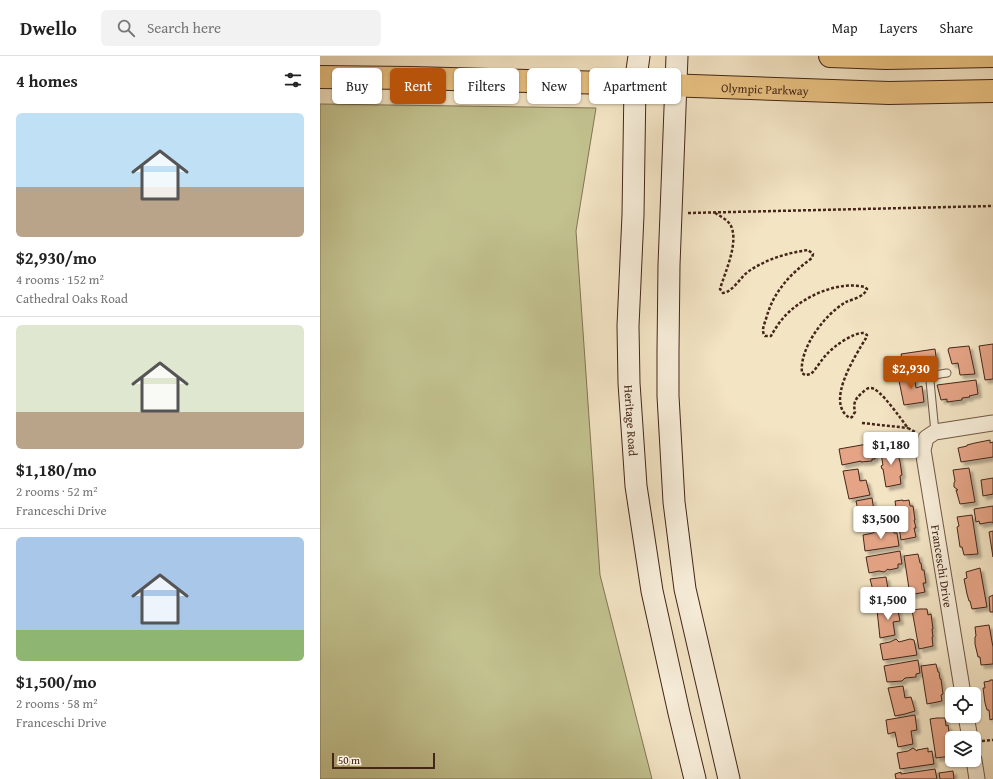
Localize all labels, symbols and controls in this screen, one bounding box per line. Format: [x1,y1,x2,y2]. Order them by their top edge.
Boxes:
search box [101,10,381,46]
text: Dwello [20,14,77,42]
icon: search [115,17,137,39]
text: Search here [147,17,221,38]
text: Map [832,18,858,38]
text: Layers [880,18,918,38]
text: Share [940,18,973,38]
text: 4 homes [16,68,78,93]
chip: Buy [332,68,382,104]
chip: Rent [390,68,446,104]
chip: Filters [454,68,519,104]
chip: New [527,68,581,104]
chip: Apartment [589,68,681,104]
icon: filters [282,69,304,91]
street label: Olympic Parkway [721,79,809,99]
icon: home [124,139,196,211]
text: $2,930/mo [16,245,97,270]
text: 4 rooms · 152 m² [16,270,104,289]
text: Cathedral Oaks Road [16,289,128,308]
icon: home [124,351,196,423]
pin: $2,930 [878,356,944,390]
text: $2,930 [892,359,930,378]
street label: Heritage Road [621,384,642,457]
pin: $1,180 [858,432,924,466]
text: $1,180 [872,435,910,454]
text: $1,180/mo [16,457,97,482]
text: 2 rooms · 52 m² [16,482,98,501]
text: Franceschi Drive [16,501,107,520]
pin: $3,500 [848,506,914,540]
text: $3,500 [862,509,900,528]
street label: Franceschi Drive [927,523,957,609]
icon: home [124,563,196,635]
pin: $1,500 [855,587,921,621]
text: $1,500 [869,590,907,609]
text: $1,500/mo [16,669,97,694]
map controls [945,687,981,767]
button: locate [945,687,981,723]
text: 2 rooms · 58 m² [16,694,98,713]
text: Franceschi Drive [16,713,107,732]
button: layers [945,731,981,767]
scale bar [332,751,435,770]
text: 50 m [338,752,360,768]

